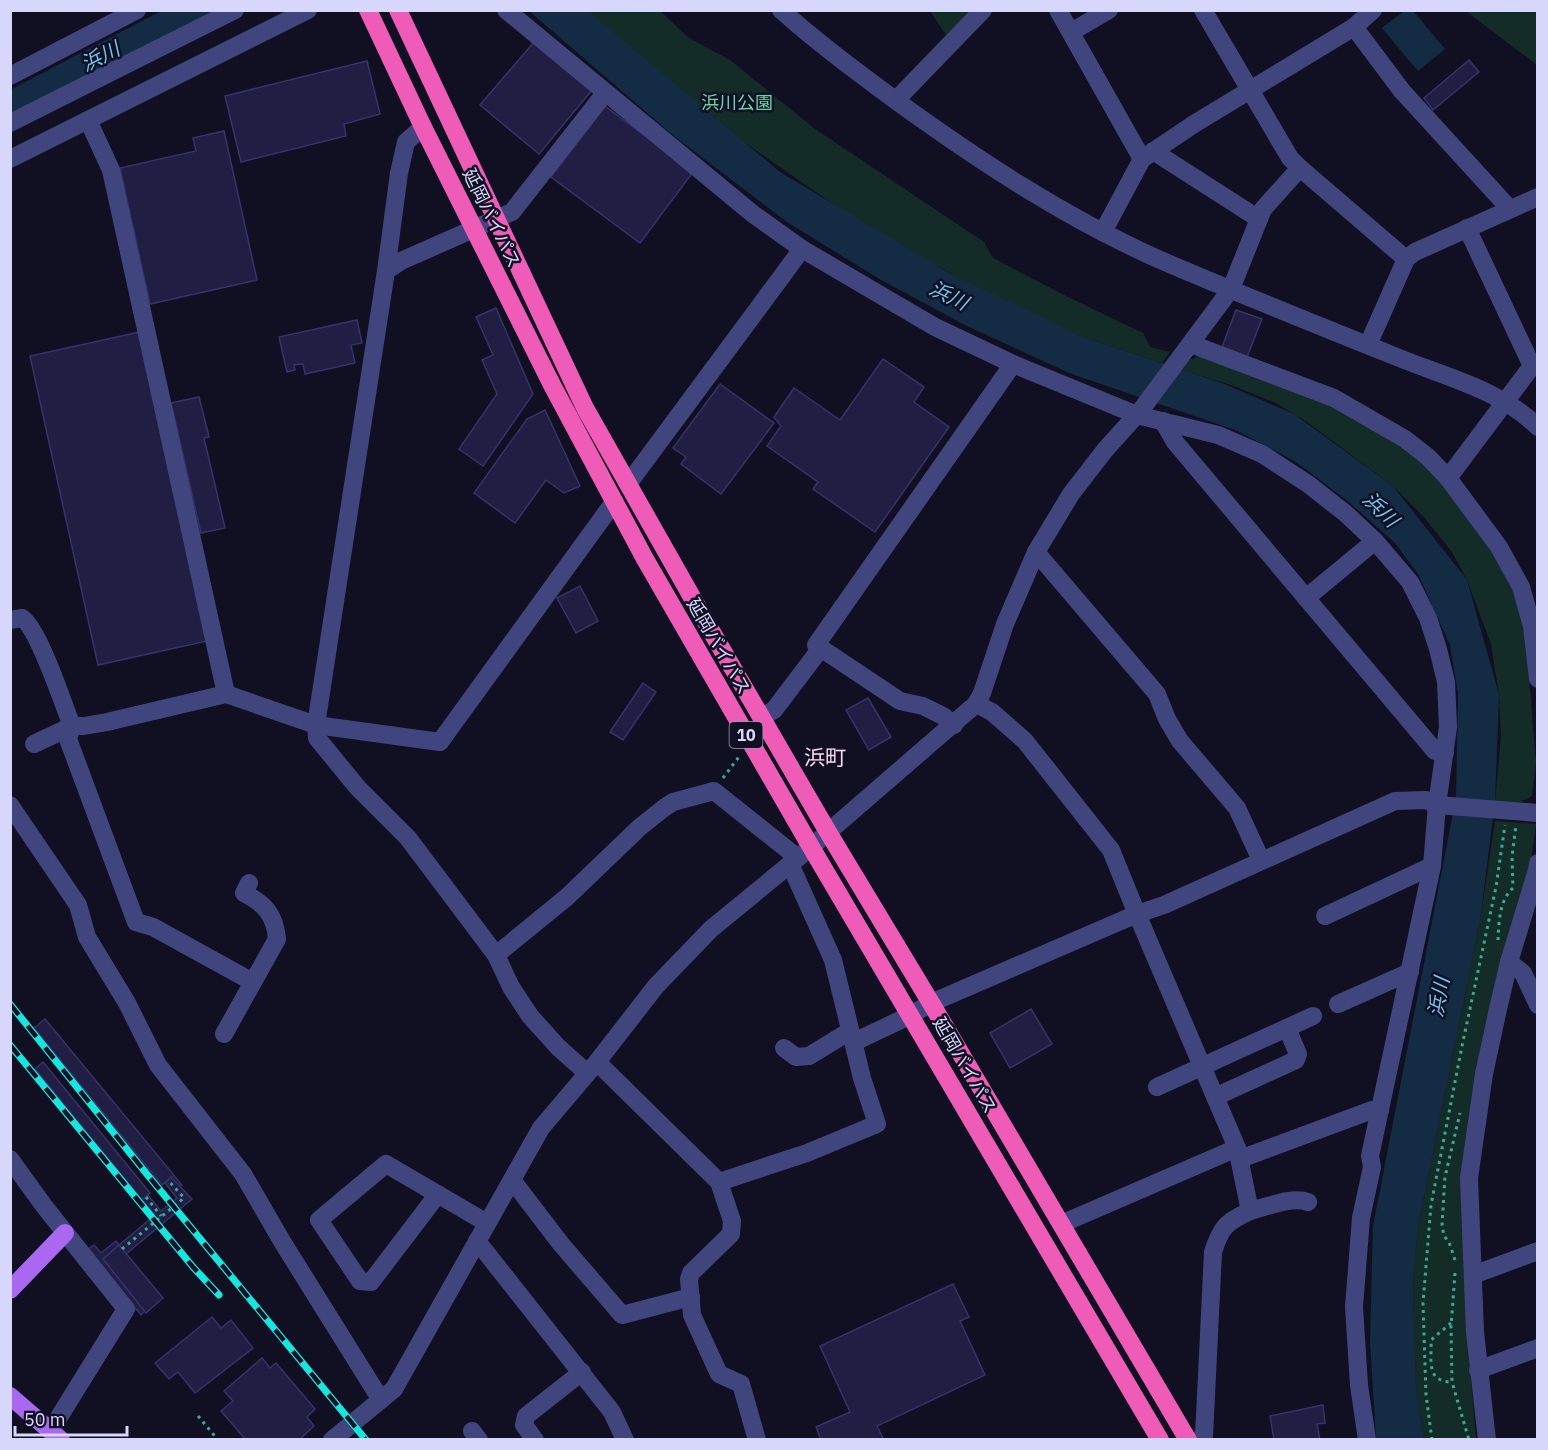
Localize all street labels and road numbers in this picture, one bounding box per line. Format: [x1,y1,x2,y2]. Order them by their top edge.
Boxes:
street label: 延岡バイパス [458,165,526,271]
street label: 延岡バイパス [682,594,756,698]
road number: 10 [730,722,762,748]
street label: 延岡バイパス [928,1013,1002,1117]

